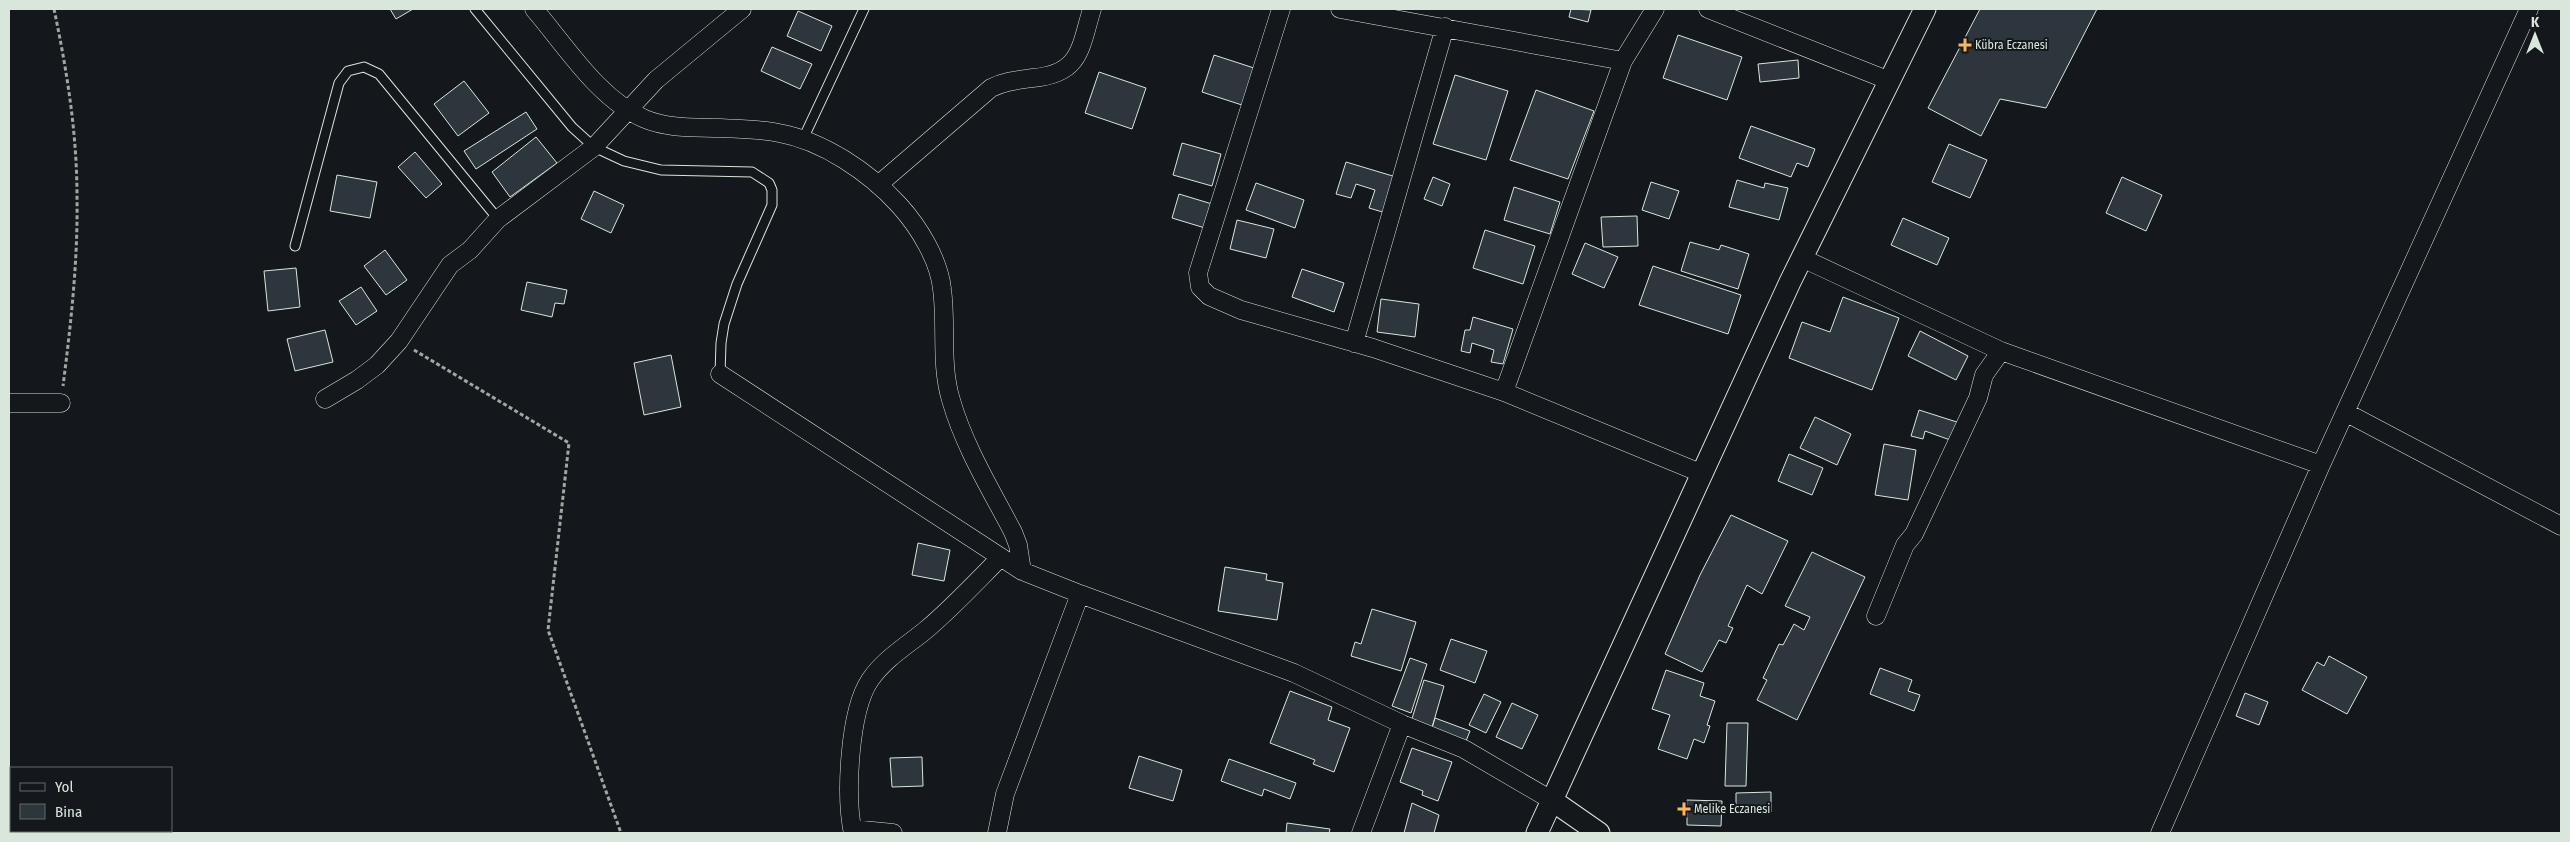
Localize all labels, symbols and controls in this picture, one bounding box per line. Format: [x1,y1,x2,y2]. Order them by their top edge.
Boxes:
north arrow [2510,10,2560,60]
text: K [2531,14,2540,31]
place label: Kübra Eczanesi [1975,38,2048,52]
marker: Kübra Eczanesi [1959,39,1971,51]
legend [10,767,172,832]
text: Yol [55,778,73,796]
place label: Melike Eczanesi [1694,802,1770,816]
text: Bina [55,803,82,821]
marker: Melike Eczanesi [1678,803,1690,815]

